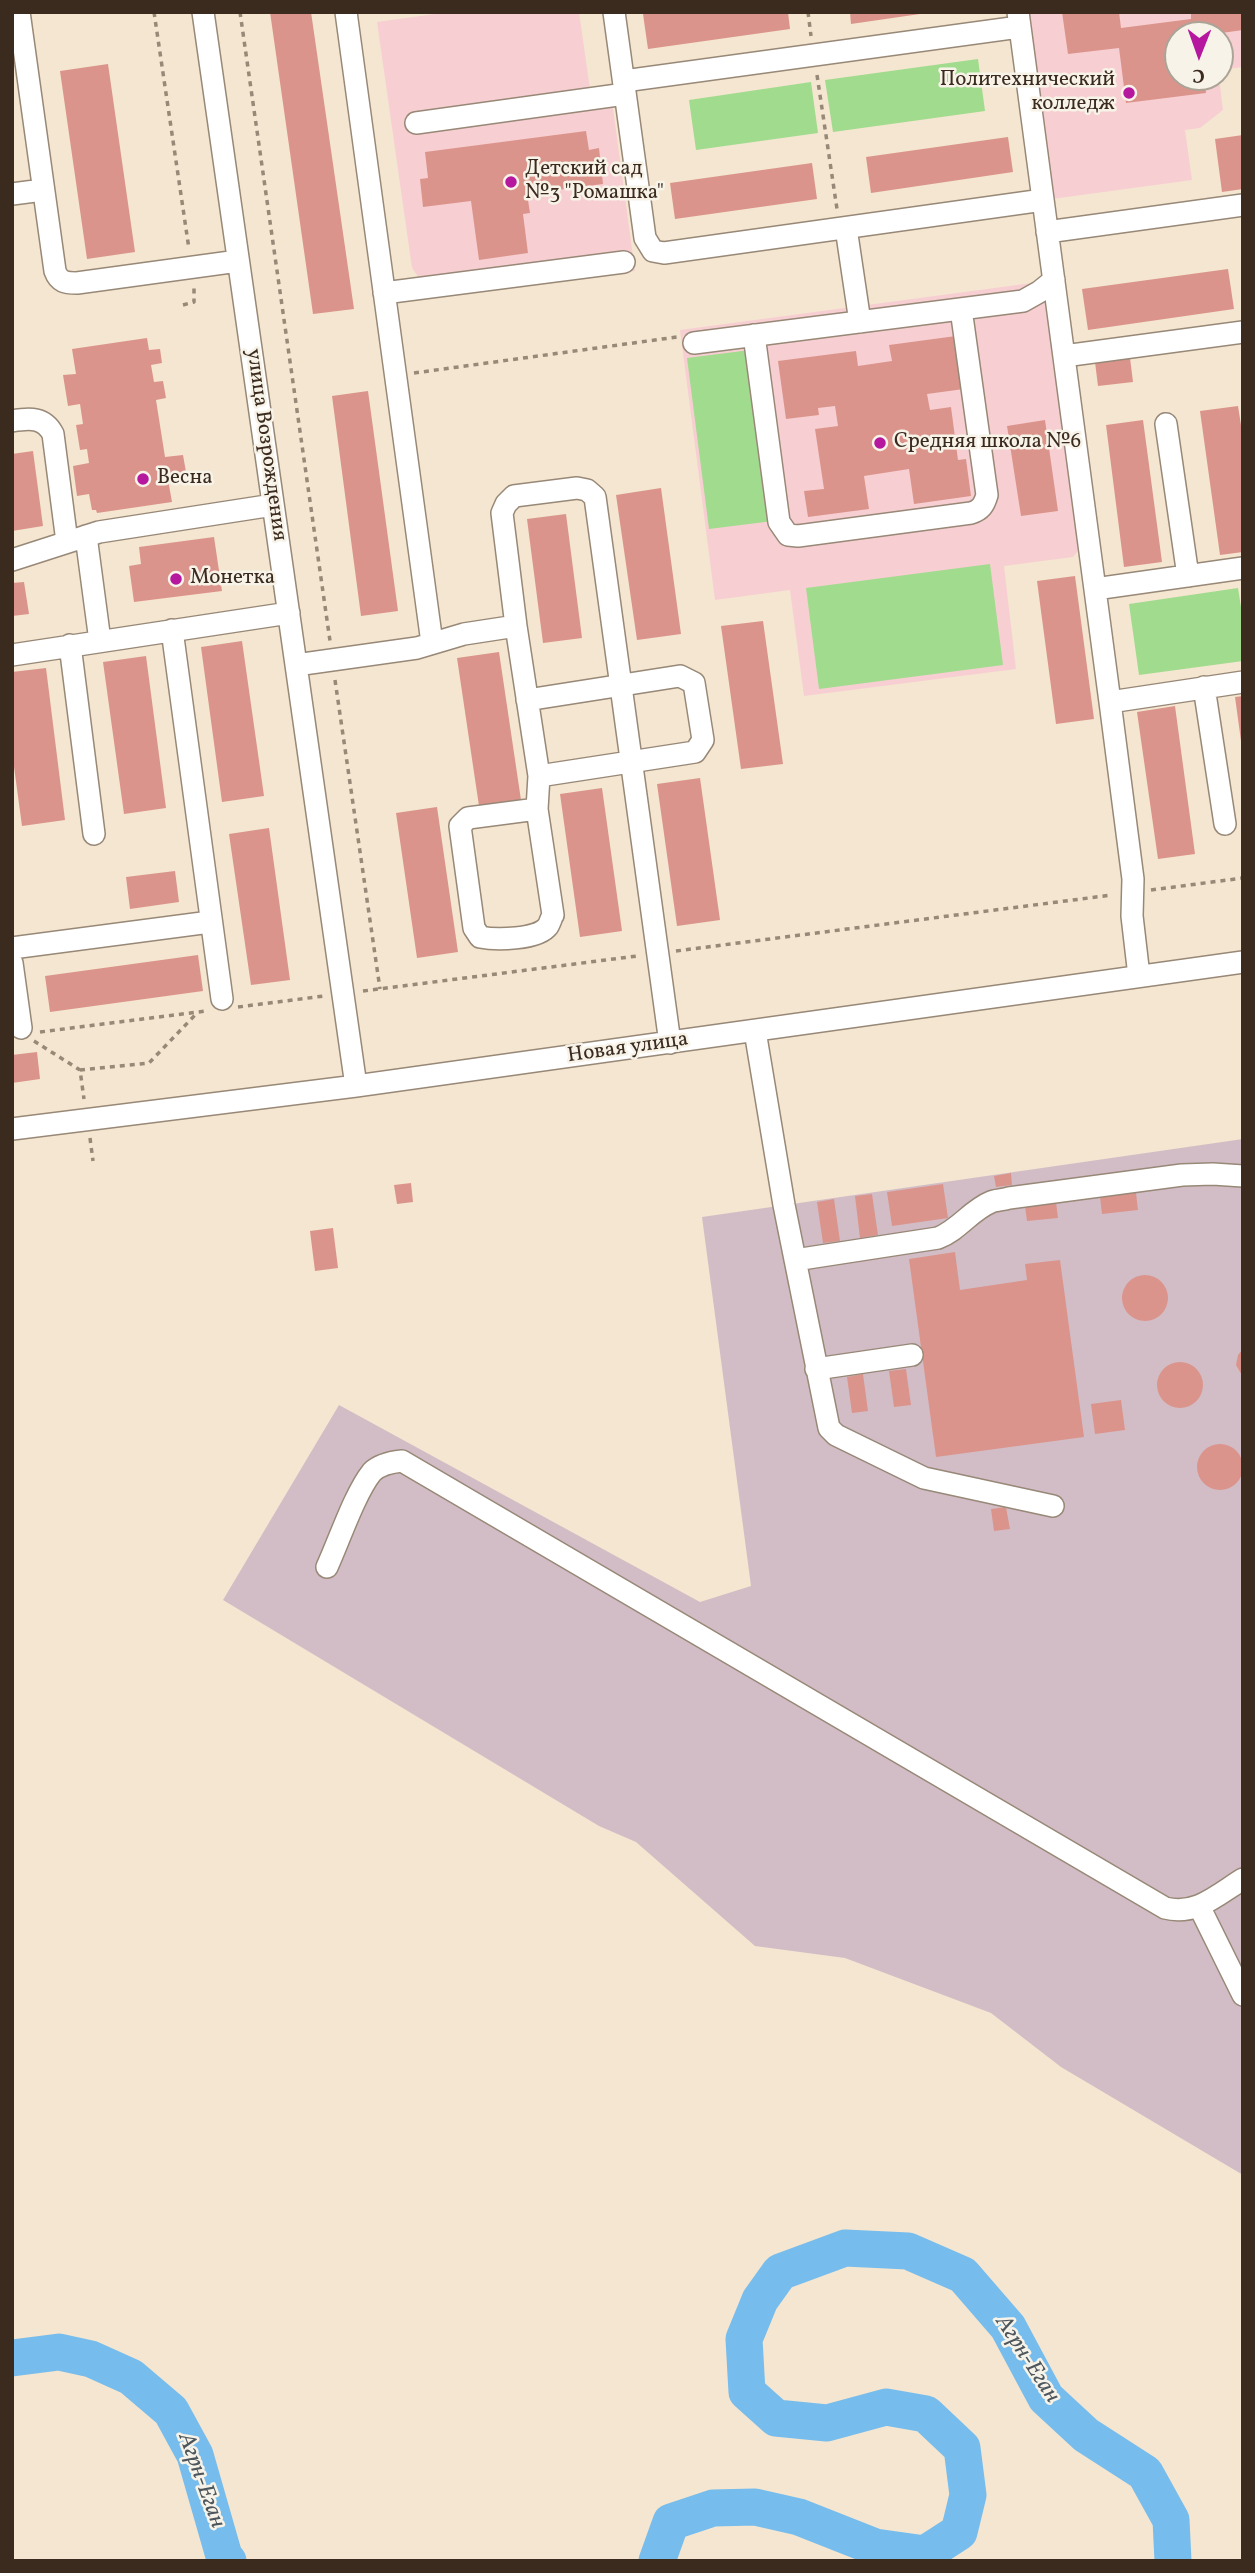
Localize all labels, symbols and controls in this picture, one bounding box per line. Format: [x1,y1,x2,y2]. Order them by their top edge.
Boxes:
north arrow [1164,21,1234,91]
text: С [1192,62,1205,88]
place label: Политехнический колледж [940,68,1115,118]
marker: Политехнический колледж [1121,85,1137,101]
place label: Детский сад №3 "Ромашка" [525,157,664,207]
marker: Детский сад №3 "Ромашка" [503,174,519,190]
street label: улица Возрождения [239,347,291,543]
place label: Средняя школа №6 [894,430,1081,456]
marker: Средняя школа №6 [872,435,888,451]
place label: Весна [157,466,213,492]
marker: Весна [135,471,151,487]
place label: Монетка [190,566,275,592]
marker: Монетка [168,571,184,587]
street label: Новая улица [566,1028,690,1070]
water label: Агрн-Еган [987,2311,1065,2409]
water label: Агрн-Еган [170,2430,230,2532]

